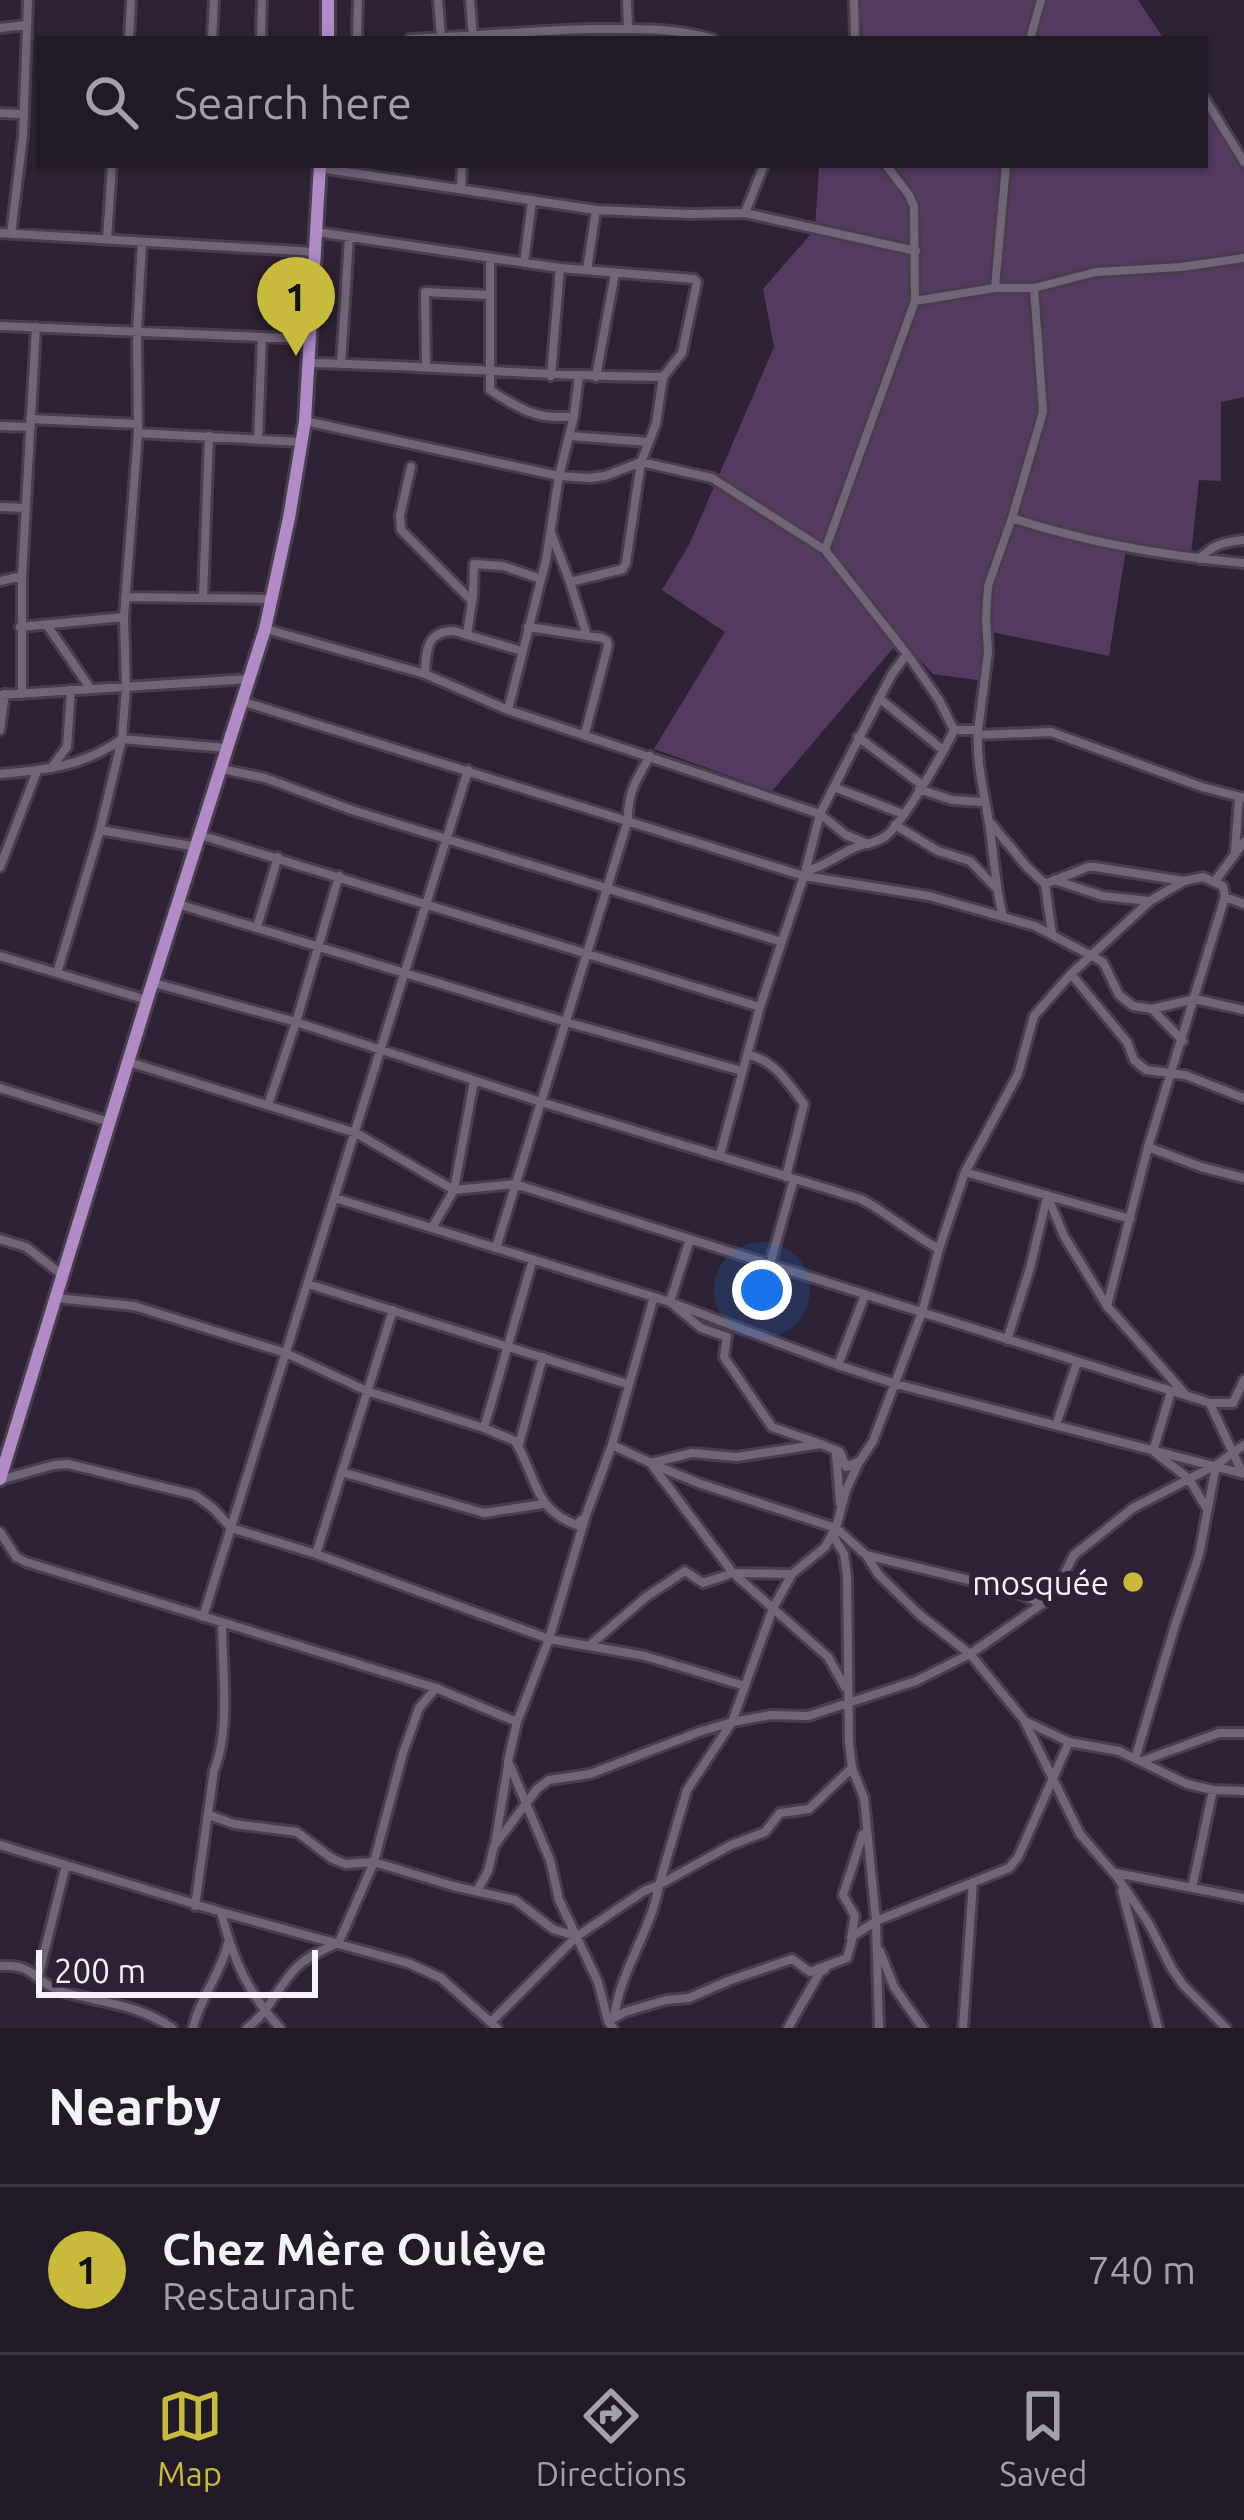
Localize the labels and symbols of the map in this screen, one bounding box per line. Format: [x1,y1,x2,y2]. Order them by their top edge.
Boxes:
pin: 1 [257,257,335,356]
your location [732,1260,792,1320]
place label: mosquée [972,1564,1109,1601]
marker: mosquée [1120,1569,1146,1595]
scale bar [36,1944,318,1997]

